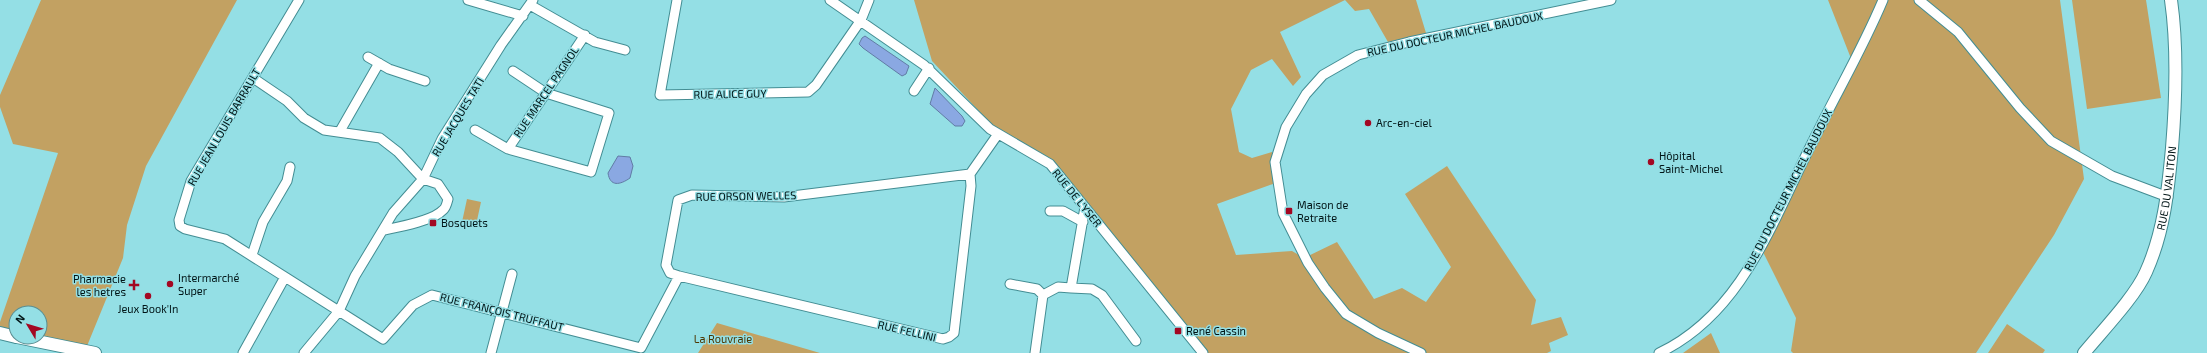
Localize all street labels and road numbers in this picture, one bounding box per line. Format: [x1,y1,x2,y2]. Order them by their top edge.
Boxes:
street label: RUE DU DOCTEUR MICHEL BAUDOUX [1366,8,1544,59]
street label: RUE MARCEL PAGNOL [510,44,581,140]
street label: RUE JEAN LOUIS BARRAULT [185,65,263,188]
street label: RUE JACQUES TATI [429,75,487,159]
street label: RUE ALICE GUY [693,86,767,101]
street label: RUE DU DOCTEUR MICHEL BAUDOUX [1741,107,1834,273]
street label: RUE DU VAL ITON [2153,146,2178,232]
street label: RUE DE L'YSER [1050,166,1105,230]
street label: RUE ORSON WELLES [696,188,796,203]
street label: RUE FRANÇOIS TRUFFAUT [439,290,566,334]
street label: RUE FELLINI [877,317,938,344]

